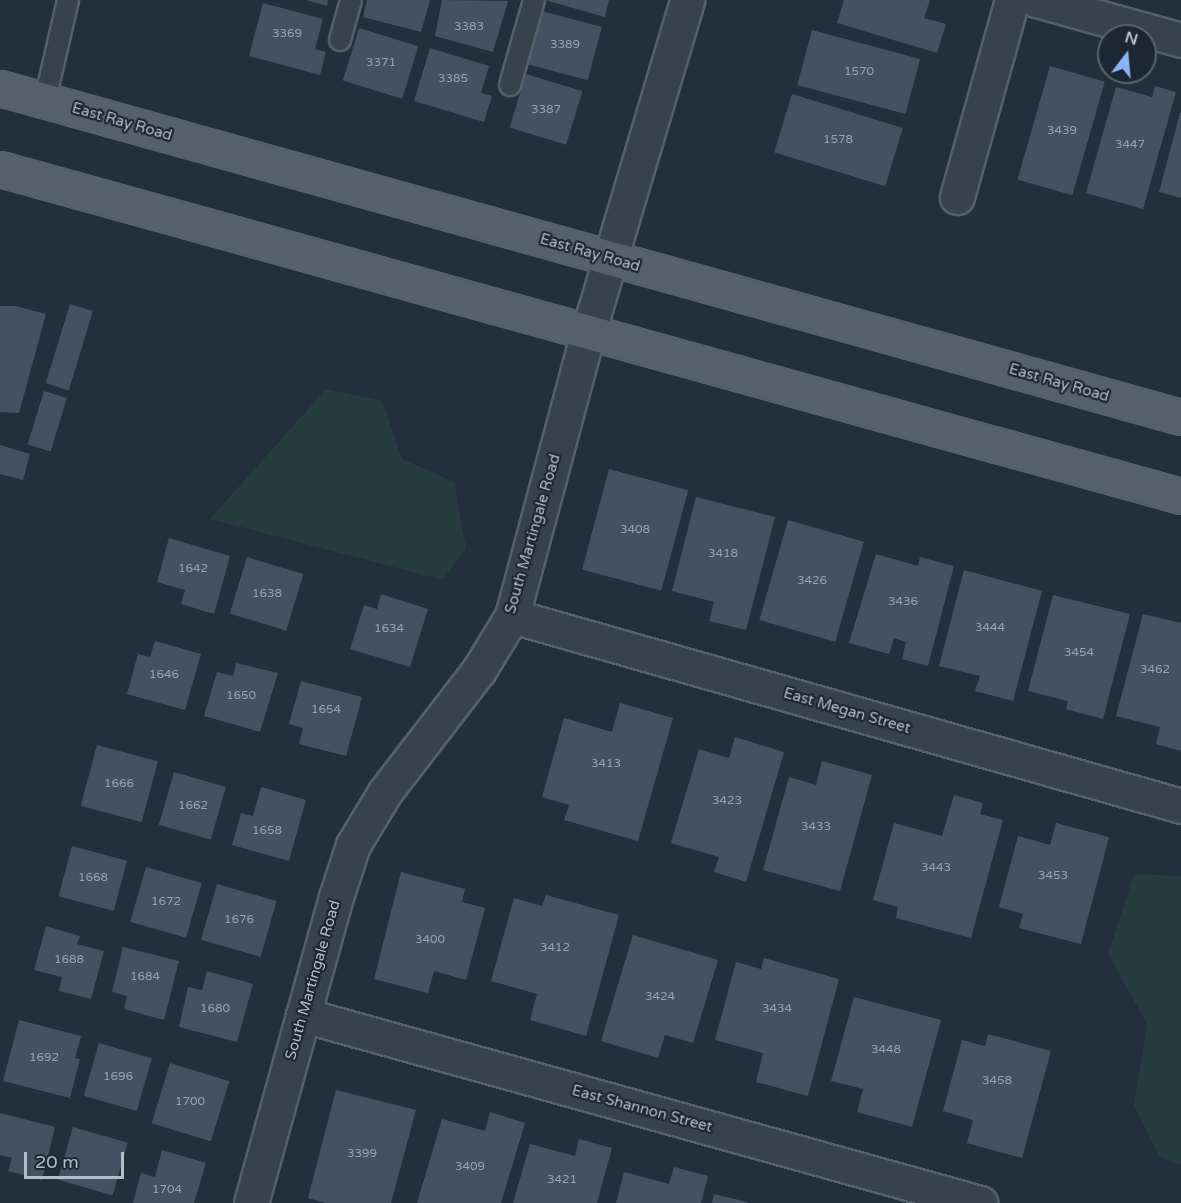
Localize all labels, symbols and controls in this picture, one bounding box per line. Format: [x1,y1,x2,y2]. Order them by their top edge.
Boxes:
house number: 3383 [454,20,484,34]
north arrow [1097,24,1157,84]
house number: 3369 [272,27,302,41]
text: N [1122,27,1140,50]
house number: 3389 [550,38,580,52]
house number: 3371 [366,56,396,70]
house number: 1570 [844,65,874,79]
house number: 3385 [438,72,468,86]
street label: East Ray Road [70,99,174,145]
house number: 3387 [531,103,561,117]
house number: 3439 [1047,124,1077,138]
house number: 1578 [823,133,853,147]
house number: 3447 [1115,138,1145,152]
street label: East Ray Road [538,230,642,276]
street label: East Ray Road [1007,360,1111,406]
street label: South Martingale Road [502,452,564,616]
house number: 3408 [620,523,650,537]
house number: 3418 [708,547,738,561]
house number: 1642 [178,562,208,576]
house number: 3426 [797,574,827,588]
house number: 1638 [252,587,282,601]
house number: 3436 [888,595,918,609]
house number: 3444 [975,621,1005,635]
house number: 1634 [374,622,404,636]
house number: 3454 [1064,646,1094,660]
house number: 3462 [1140,663,1170,677]
house number: 1646 [149,668,179,682]
street label: East Megan Street [781,684,913,738]
house number: 1650 [226,689,256,703]
house number: 1654 [311,703,341,717]
house number: 3413 [591,757,621,771]
house number: 1666 [104,777,134,791]
house number: 3423 [712,794,742,808]
house number: 1662 [178,799,208,813]
house number: 3433 [801,820,831,834]
house number: 1658 [252,824,282,838]
house number: 3443 [921,861,951,875]
house number: 3453 [1038,869,1068,883]
house number: 1668 [78,871,108,885]
house number: 1672 [151,895,181,909]
street label: South Martingale Road [282,898,344,1062]
house number: 1676 [224,913,254,927]
house number: 3400 [415,933,445,947]
house number: 3412 [540,941,570,955]
house number: 1688 [54,953,84,967]
house number: 1684 [130,970,160,984]
house number: 3424 [645,990,675,1004]
house number: 1680 [200,1002,230,1016]
house number: 3434 [762,1002,792,1016]
house number: 3448 [871,1043,901,1057]
house number: 1692 [29,1051,59,1065]
house number: 1696 [103,1070,133,1084]
house number: 3458 [982,1074,1012,1088]
street label: East Shannon Street [570,1082,714,1136]
house number: 1700 [175,1095,205,1109]
scale bar [27,1140,128,1178]
house number: 3399 [347,1147,377,1161]
text: 20 m [35,1151,79,1173]
house number: 3409 [455,1160,485,1174]
house number: 3421 [547,1173,577,1187]
house number: 1704 [152,1183,182,1197]

